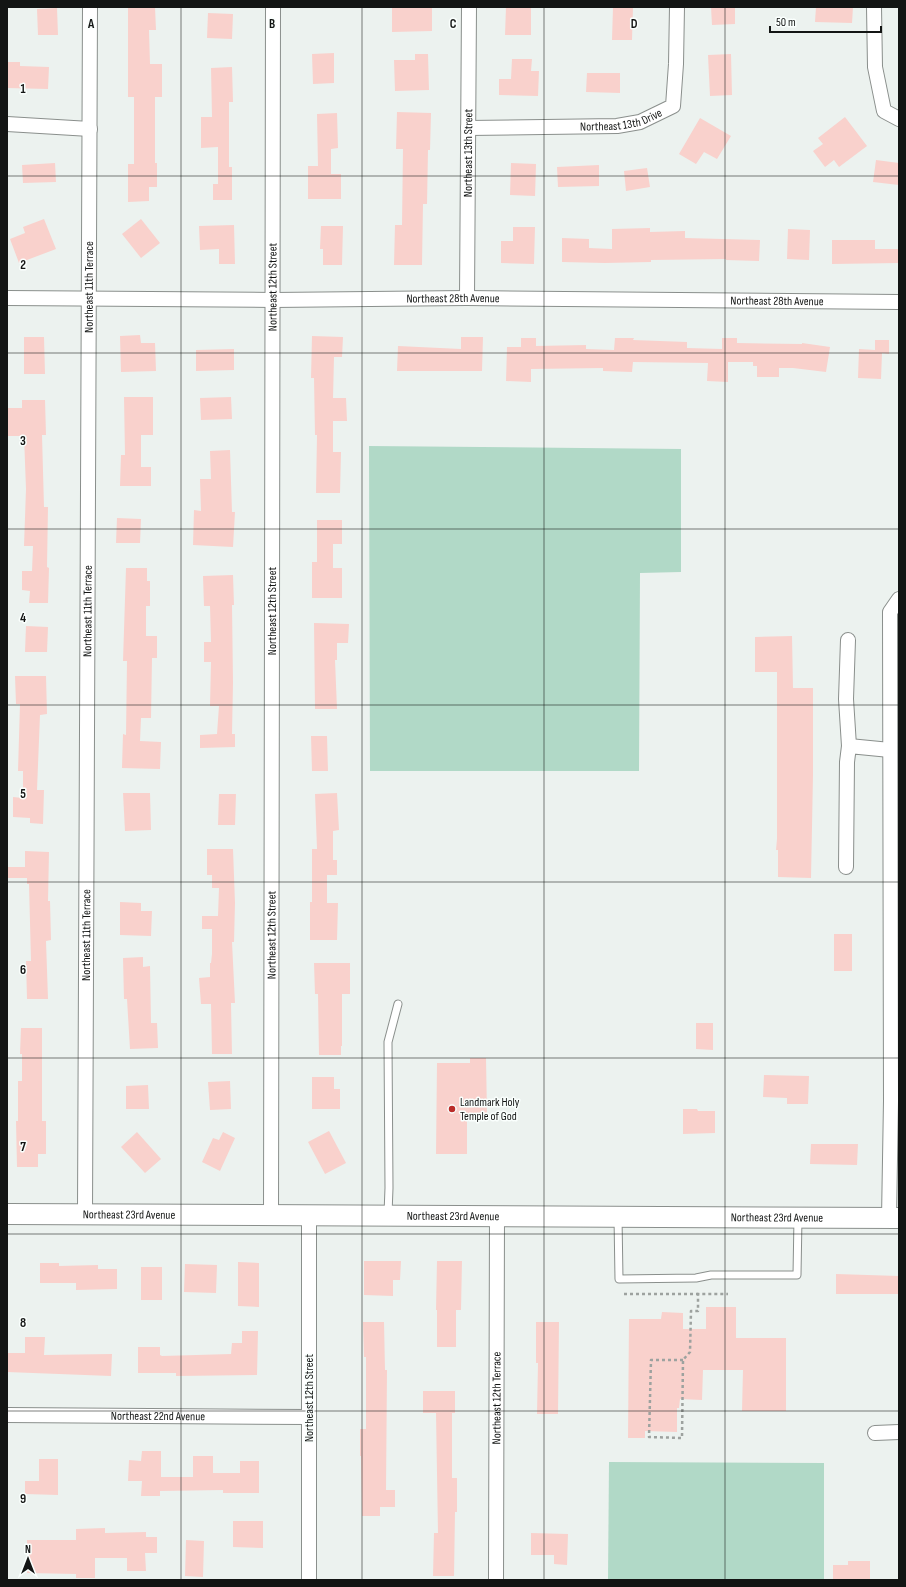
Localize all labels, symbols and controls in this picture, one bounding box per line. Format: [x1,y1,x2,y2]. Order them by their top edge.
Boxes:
scale bar [770,8,881,34]
text: 50 m [776,15,796,30]
text: A [87,16,95,32]
text: B [269,16,275,32]
text: C [450,16,457,32]
text: D [631,16,638,32]
text: 1 [20,81,26,97]
street label: Northeast 13th Drive [580,105,665,134]
street label: Northeast 13th Street [460,109,476,197]
street label: Northeast 11th Terrace [81,241,97,333]
street label: Northeast 12th Street [265,243,280,331]
text: 2 [20,257,26,273]
street label: Northeast 28th Avenue [406,290,500,306]
street label: Northeast 28th Avenue [730,293,824,309]
text: 3 [20,433,26,449]
street label: Northeast 11th Terrace [80,565,95,657]
street label: Northeast 12th Street [264,567,280,655]
text: 4 [20,610,26,626]
text: 5 [20,786,26,802]
street label: Northeast 11th Terrace [78,889,94,981]
street label: Northeast 12th Street [264,891,279,979]
text: 6 [20,962,26,978]
place label: Landmark Holy Temple of God [460,1095,520,1124]
marker: Landmark Holy Temple of God [447,1104,457,1114]
text: 7 [20,1139,26,1155]
street label: Northeast 23rd Avenue [83,1207,175,1222]
street label: Northeast 23rd Avenue [407,1208,499,1224]
street label: Northeast 23rd Avenue [731,1210,823,1225]
text: 8 [20,1315,26,1331]
street label: Northeast 12th Terrace [489,1351,504,1444]
street label: Northeast 12th Street [302,1354,317,1442]
street label: Northeast 22nd Avenue [111,1408,205,1424]
text: 9 [20,1491,26,1507]
north arrow [8,1539,48,1579]
text: N [25,1543,31,1556]

